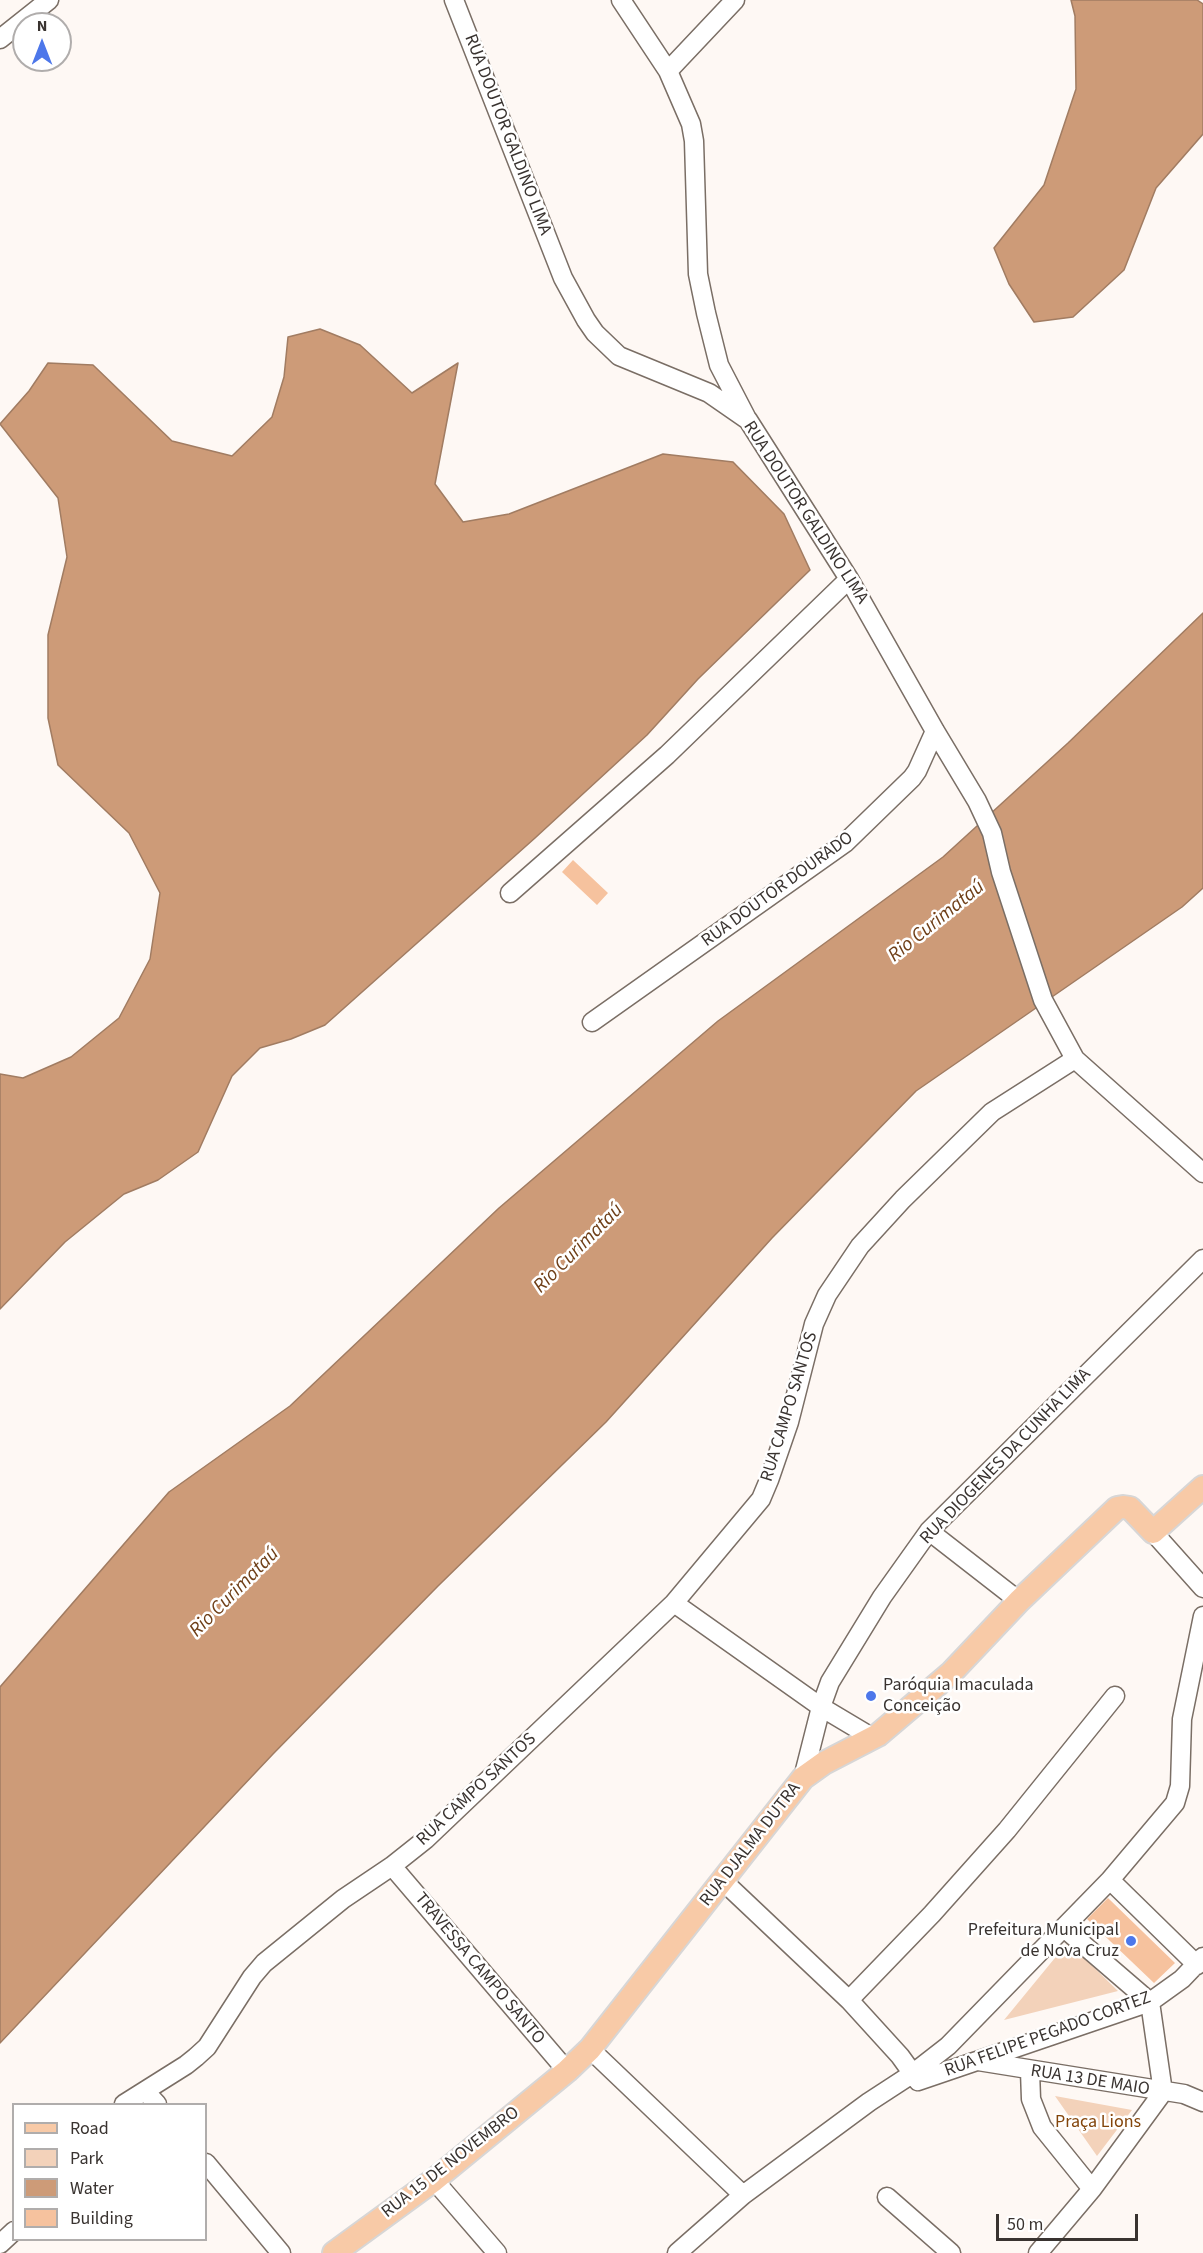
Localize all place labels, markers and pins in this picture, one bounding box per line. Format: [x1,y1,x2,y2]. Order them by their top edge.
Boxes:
place label: Paróquia Imaculada Conceição [883,1675,1034,1718]
marker: Paróquia Imaculada Conceição [864,1689,878,1703]
place label: Prefeitura Municipal de Nova Cruz [968,1920,1119,1962]
marker: Prefeitura Municipal de Nova Cruz [1124,1934,1138,1948]

